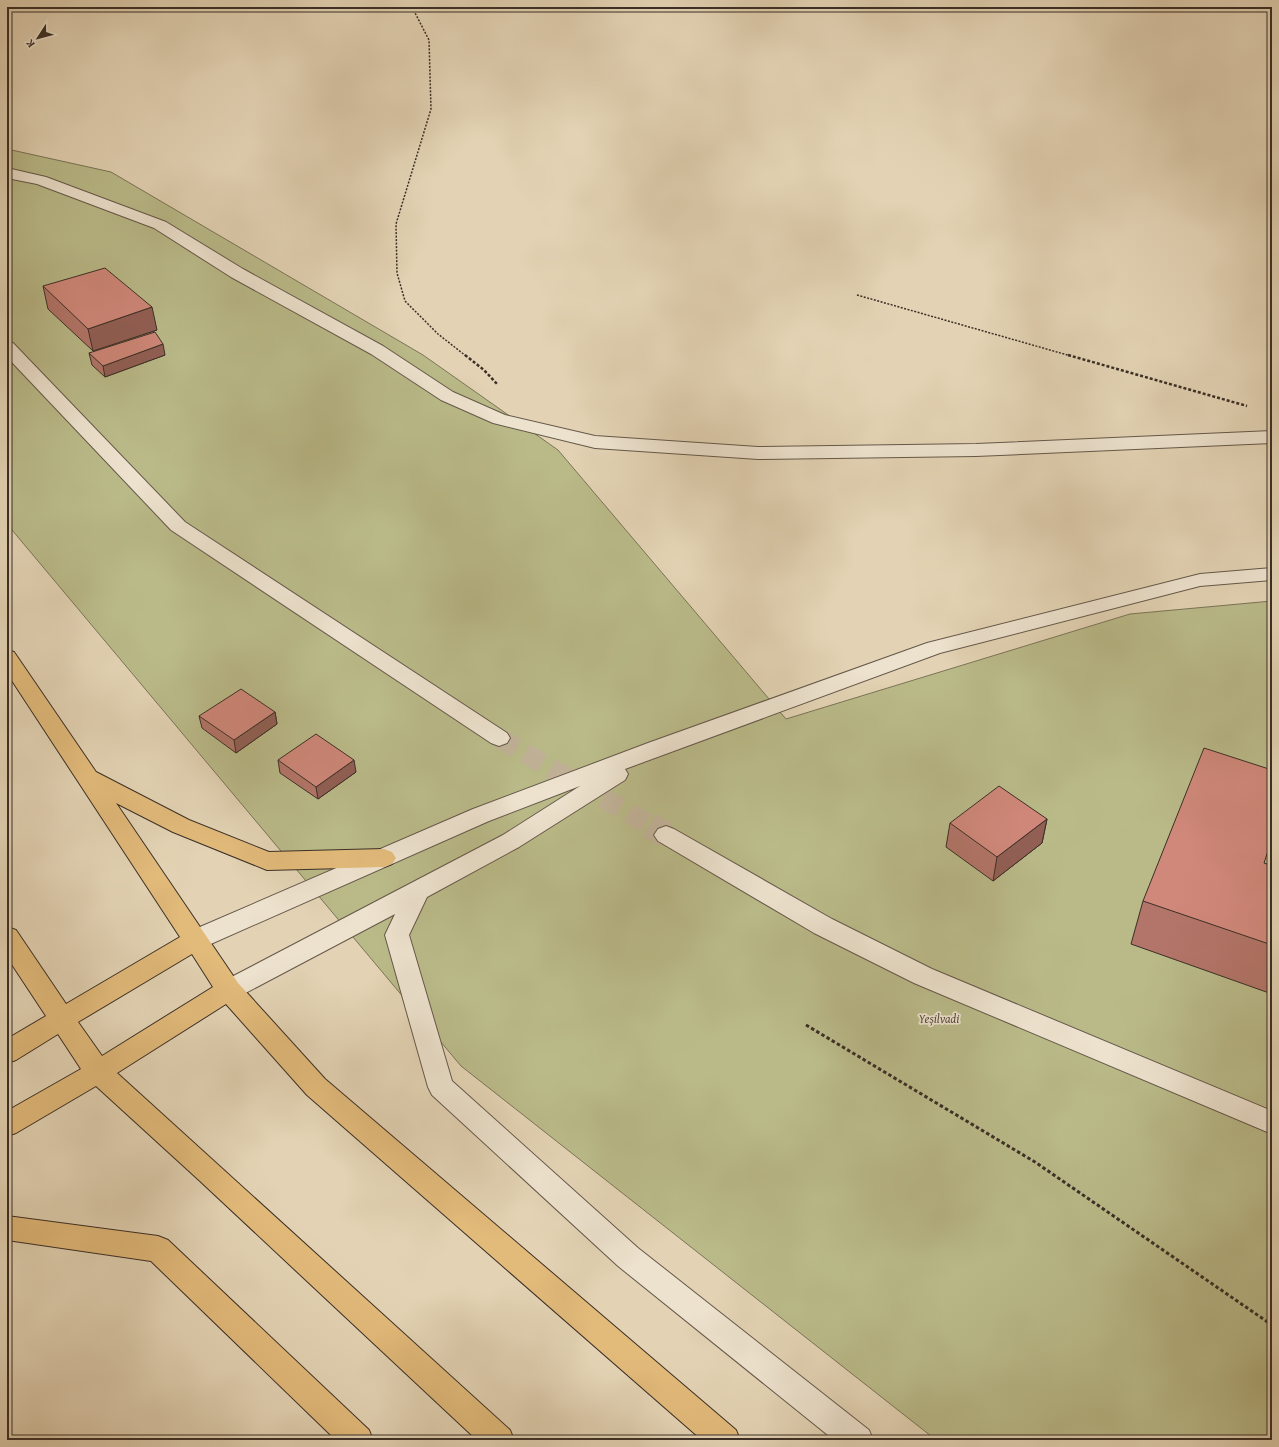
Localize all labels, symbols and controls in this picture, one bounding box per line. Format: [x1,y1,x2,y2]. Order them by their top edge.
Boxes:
north arrow [18,18,58,58]
text: K [21,36,38,51]
park label: Yeşilvadi [919,1010,959,1027]

